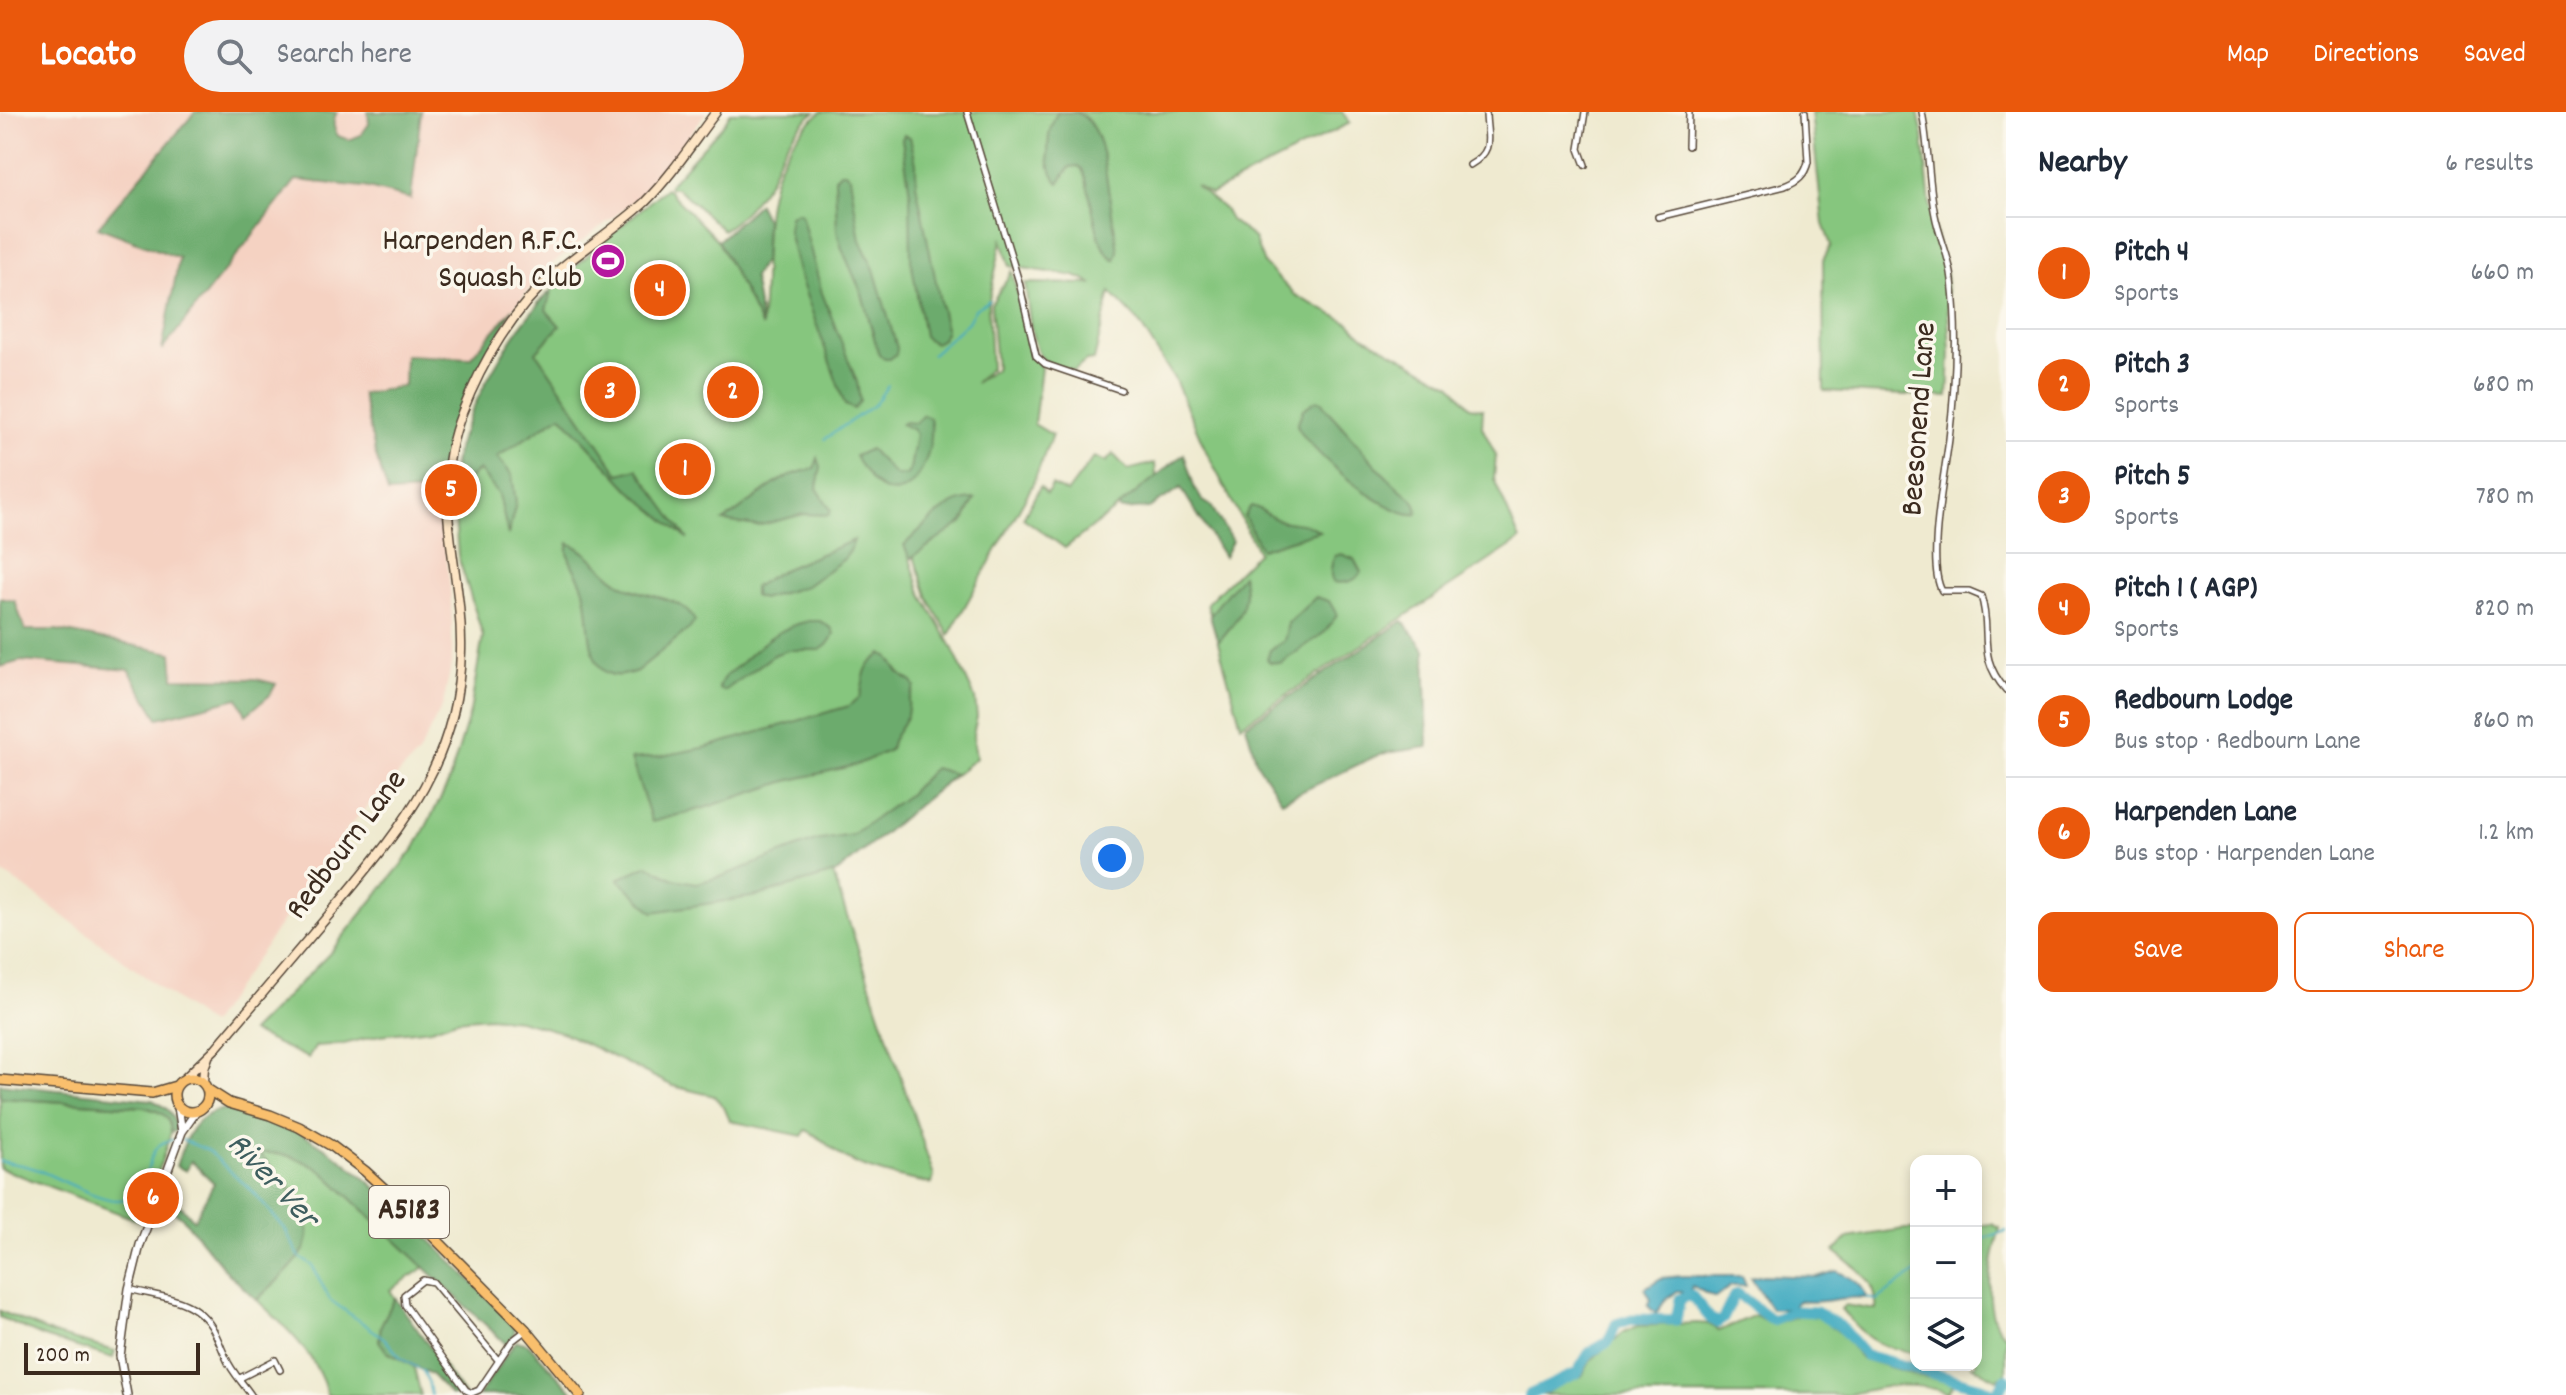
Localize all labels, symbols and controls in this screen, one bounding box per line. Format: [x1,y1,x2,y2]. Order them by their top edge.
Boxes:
search box [184,20,744,92]
text: Locato [40,29,136,84]
icon: search [212,34,256,78]
text: Search here [276,35,412,78]
text: Map [2227,36,2269,76]
text: Directions [2313,36,2419,76]
text: Saved [2463,36,2526,76]
text: Nearby [2038,140,2127,189]
text: 6 results [2445,146,2534,183]
place label: Harpenden R.F.C. Squash Club [382,220,582,303]
text: Pitch 4 [2114,233,2189,276]
sports icon: Harpenden R.F.C. Squash Club [589,242,627,280]
text: 1 [2061,255,2067,292]
text: 660 m [2471,255,2534,292]
pin: 4 [634,260,686,320]
text: Sports [2114,276,2179,313]
street label: Beesonend Lane [1891,321,1951,517]
text: Pitch 3 [2114,345,2190,388]
pin: 3 [584,362,636,422]
pin: 2 [707,362,759,422]
text: 2 [2058,367,2070,404]
text: 680 m [2473,367,2534,404]
text: Sports [2114,388,2179,425]
pin: 1 [659,439,711,499]
text: Pitch 5 [2114,457,2191,500]
pin: 5 [425,460,477,520]
text: 3 [2058,479,2070,516]
text: 780 m [2476,479,2534,516]
text: Sports [2114,500,2179,537]
text: Pitch 1 ( AGP) [2114,569,2257,612]
text: 4 [2059,591,2069,628]
text: 820 m [2474,591,2534,628]
text: Sports [2114,612,2179,649]
text: Redbourn Lodge [2114,681,2293,724]
text: 5 [2058,703,2070,740]
text: 860 m [2473,703,2534,740]
text: Bus stop · Redbourn Lane [2114,724,2361,761]
street label: Redbourn Lane [276,761,420,931]
text: Harpenden Lane [2114,793,2297,836]
text: 6 [2058,815,2070,852]
text: 1.2 km [2478,815,2534,852]
text: Bus stop · Harpenden Lane [2114,836,2375,873]
your location [1092,838,1132,878]
button: Save [2038,912,2278,992]
button: Share [2294,912,2534,992]
water label: River Ver [213,1123,331,1244]
map controls [1910,1155,1982,1371]
button: + [1910,1155,1982,1227]
pin: 6 [127,1168,179,1228]
road number: A5183 [369,1186,449,1238]
button: − [1910,1227,1982,1299]
button: layers [1910,1299,1982,1371]
scale bar [24,1339,200,1375]
text: 200 m [36,1341,90,1372]

